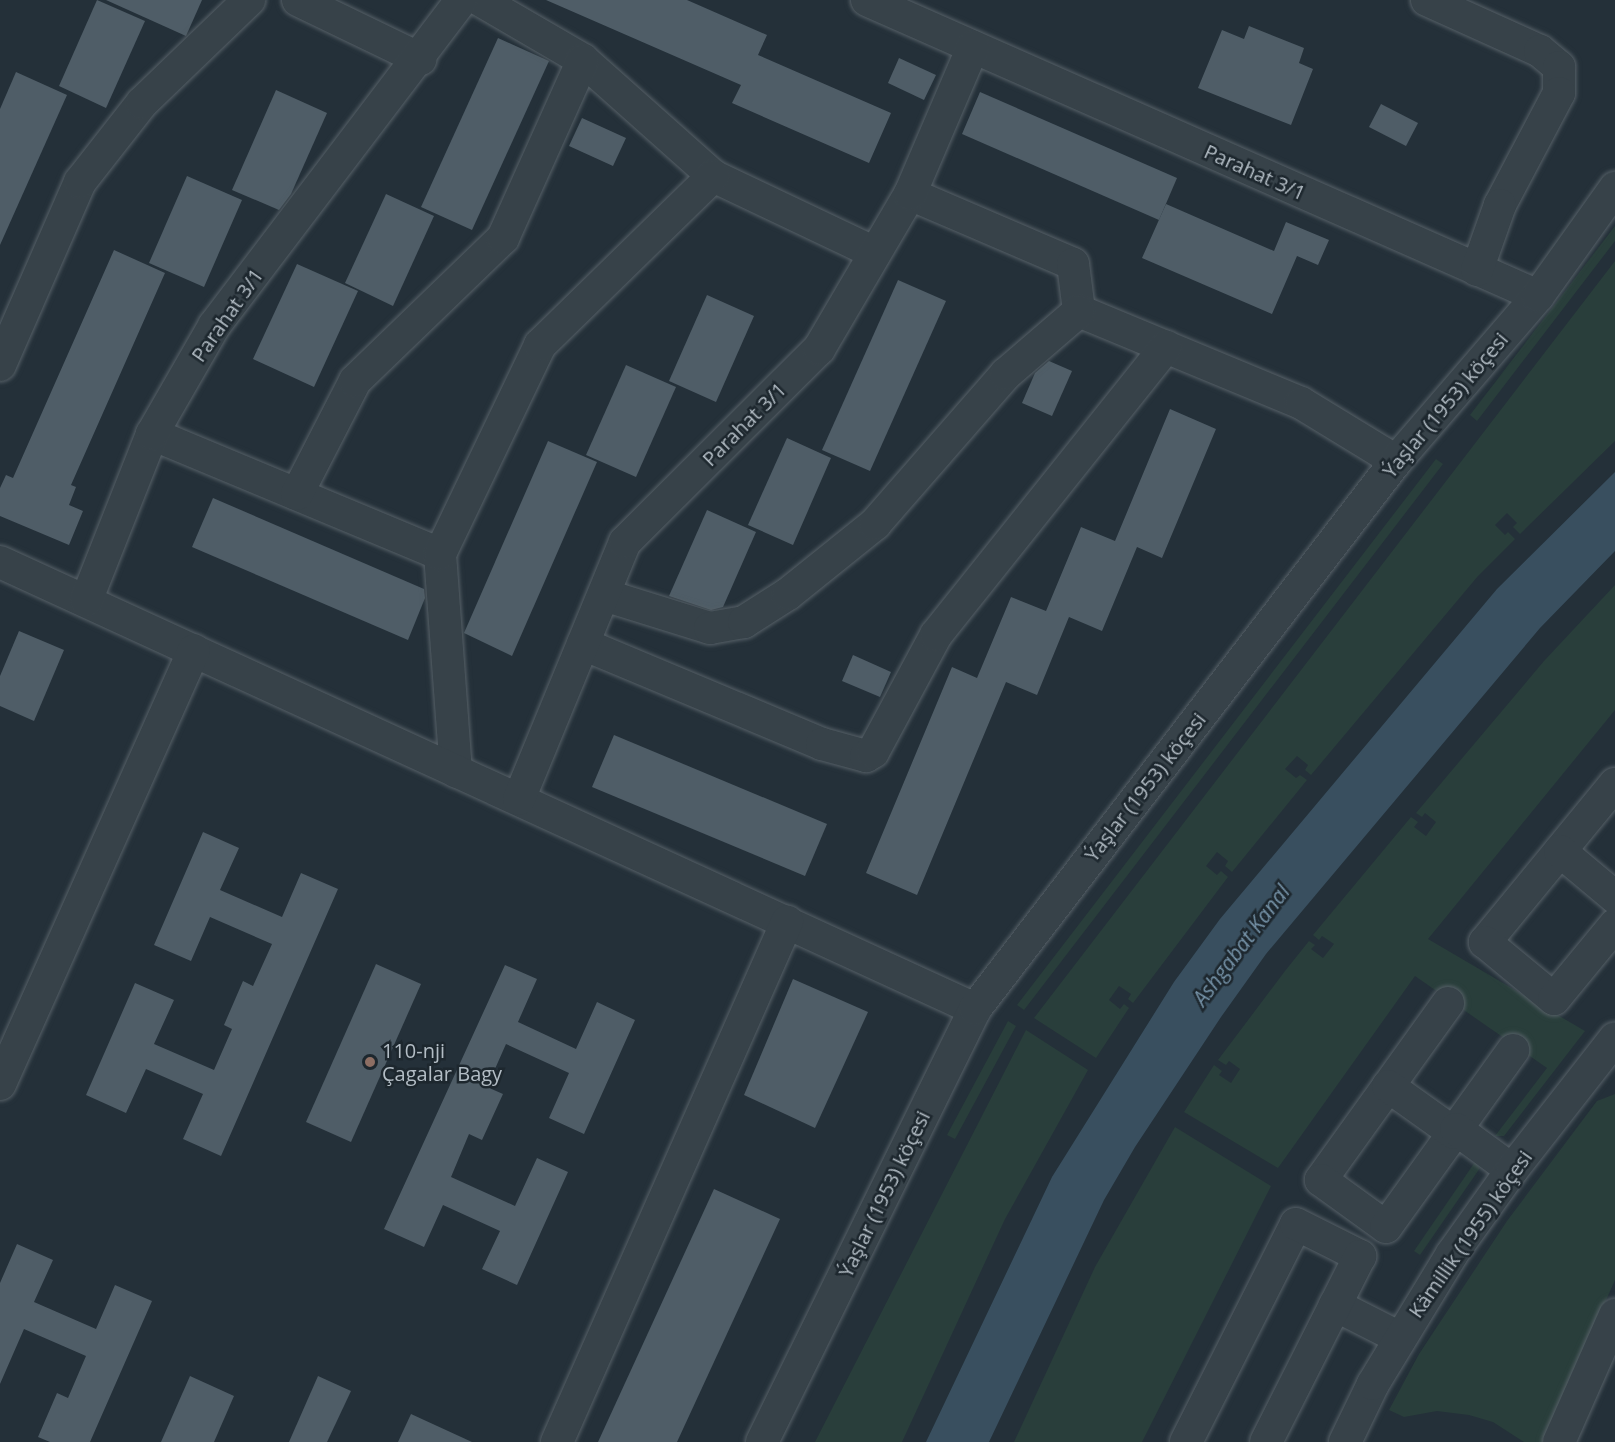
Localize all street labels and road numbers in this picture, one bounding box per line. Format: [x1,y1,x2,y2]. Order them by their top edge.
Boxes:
street label: Parahat 3/1 [1201,139,1309,205]
street label: Parahat 3/1 [186,264,268,366]
street label: Ýaşlar (1953) köçesi [1377,328,1513,482]
street label: Parahat 3/1 [697,377,791,471]
street label: Ýaşlar (1953) köçesi [1080,708,1210,866]
street label: Ýaşlar (1953) köçesi [833,1107,935,1281]
street label: Kämillik (1955) köçesi [1403,1146,1537,1322]

